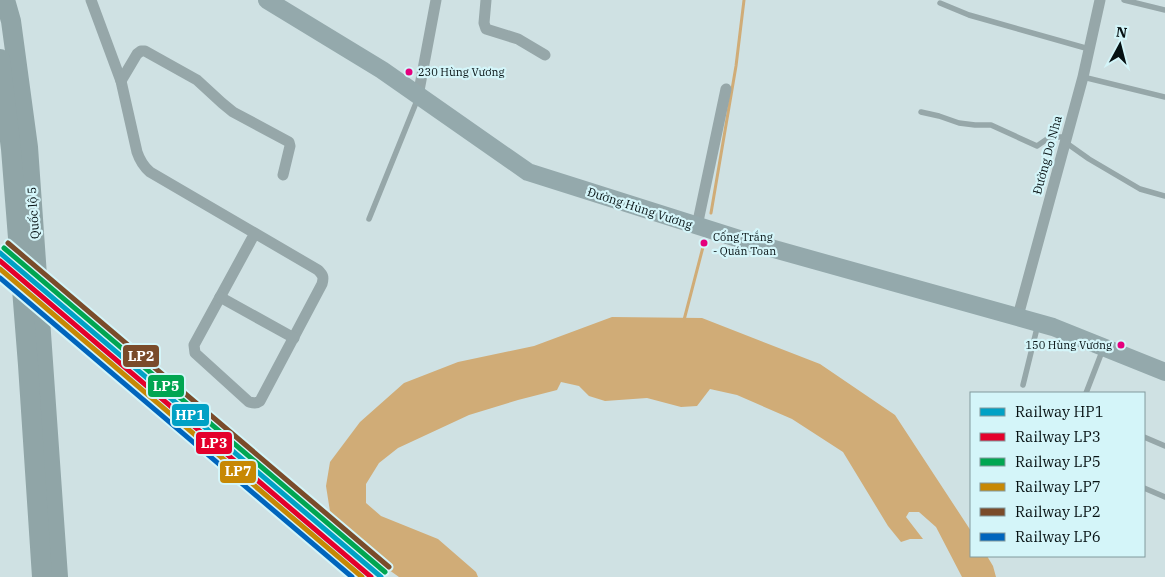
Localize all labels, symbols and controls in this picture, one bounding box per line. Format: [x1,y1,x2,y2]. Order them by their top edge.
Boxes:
north arrow [1095,20,1145,70]
text: N [1115,22,1128,42]
place label: 230 Hùng Vương [418,65,505,79]
marker: 230 Hùng Vương [404,67,414,77]
street label: Đường Do Nha [1029,113,1065,196]
street label: Đường Hùng Vương [586,184,695,232]
street label: Quốc lộ 5 [24,186,42,240]
place label: Cống Trắng - Quán Toan [713,230,776,258]
marker: Cống Trắng - Quán Toan [699,238,709,248]
place label: 150 Hùng Vương [1026,338,1112,352]
marker: 150 Hùng Vương [1116,340,1126,350]
line badge: LP2 [122,344,160,368]
text: LP2 [128,347,154,365]
line badge: LP5 [147,374,185,398]
text: LP5 [153,377,179,395]
legend [970,392,1145,557]
text: Railway HP1 [1015,402,1104,421]
line badge: HP1 [171,403,210,427]
text: HP1 [175,406,205,424]
text: Railway LP3 [1015,427,1101,446]
line badge: LP3 [195,431,233,455]
text: LP3 [201,434,227,452]
text: Railway LP5 [1015,452,1101,471]
line badge: LP7 [219,460,257,484]
text: LP7 [225,462,251,480]
text: Railway LP7 [1015,477,1101,496]
text: Railway LP2 [1015,502,1101,521]
text: Railway LP6 [1015,527,1101,546]

